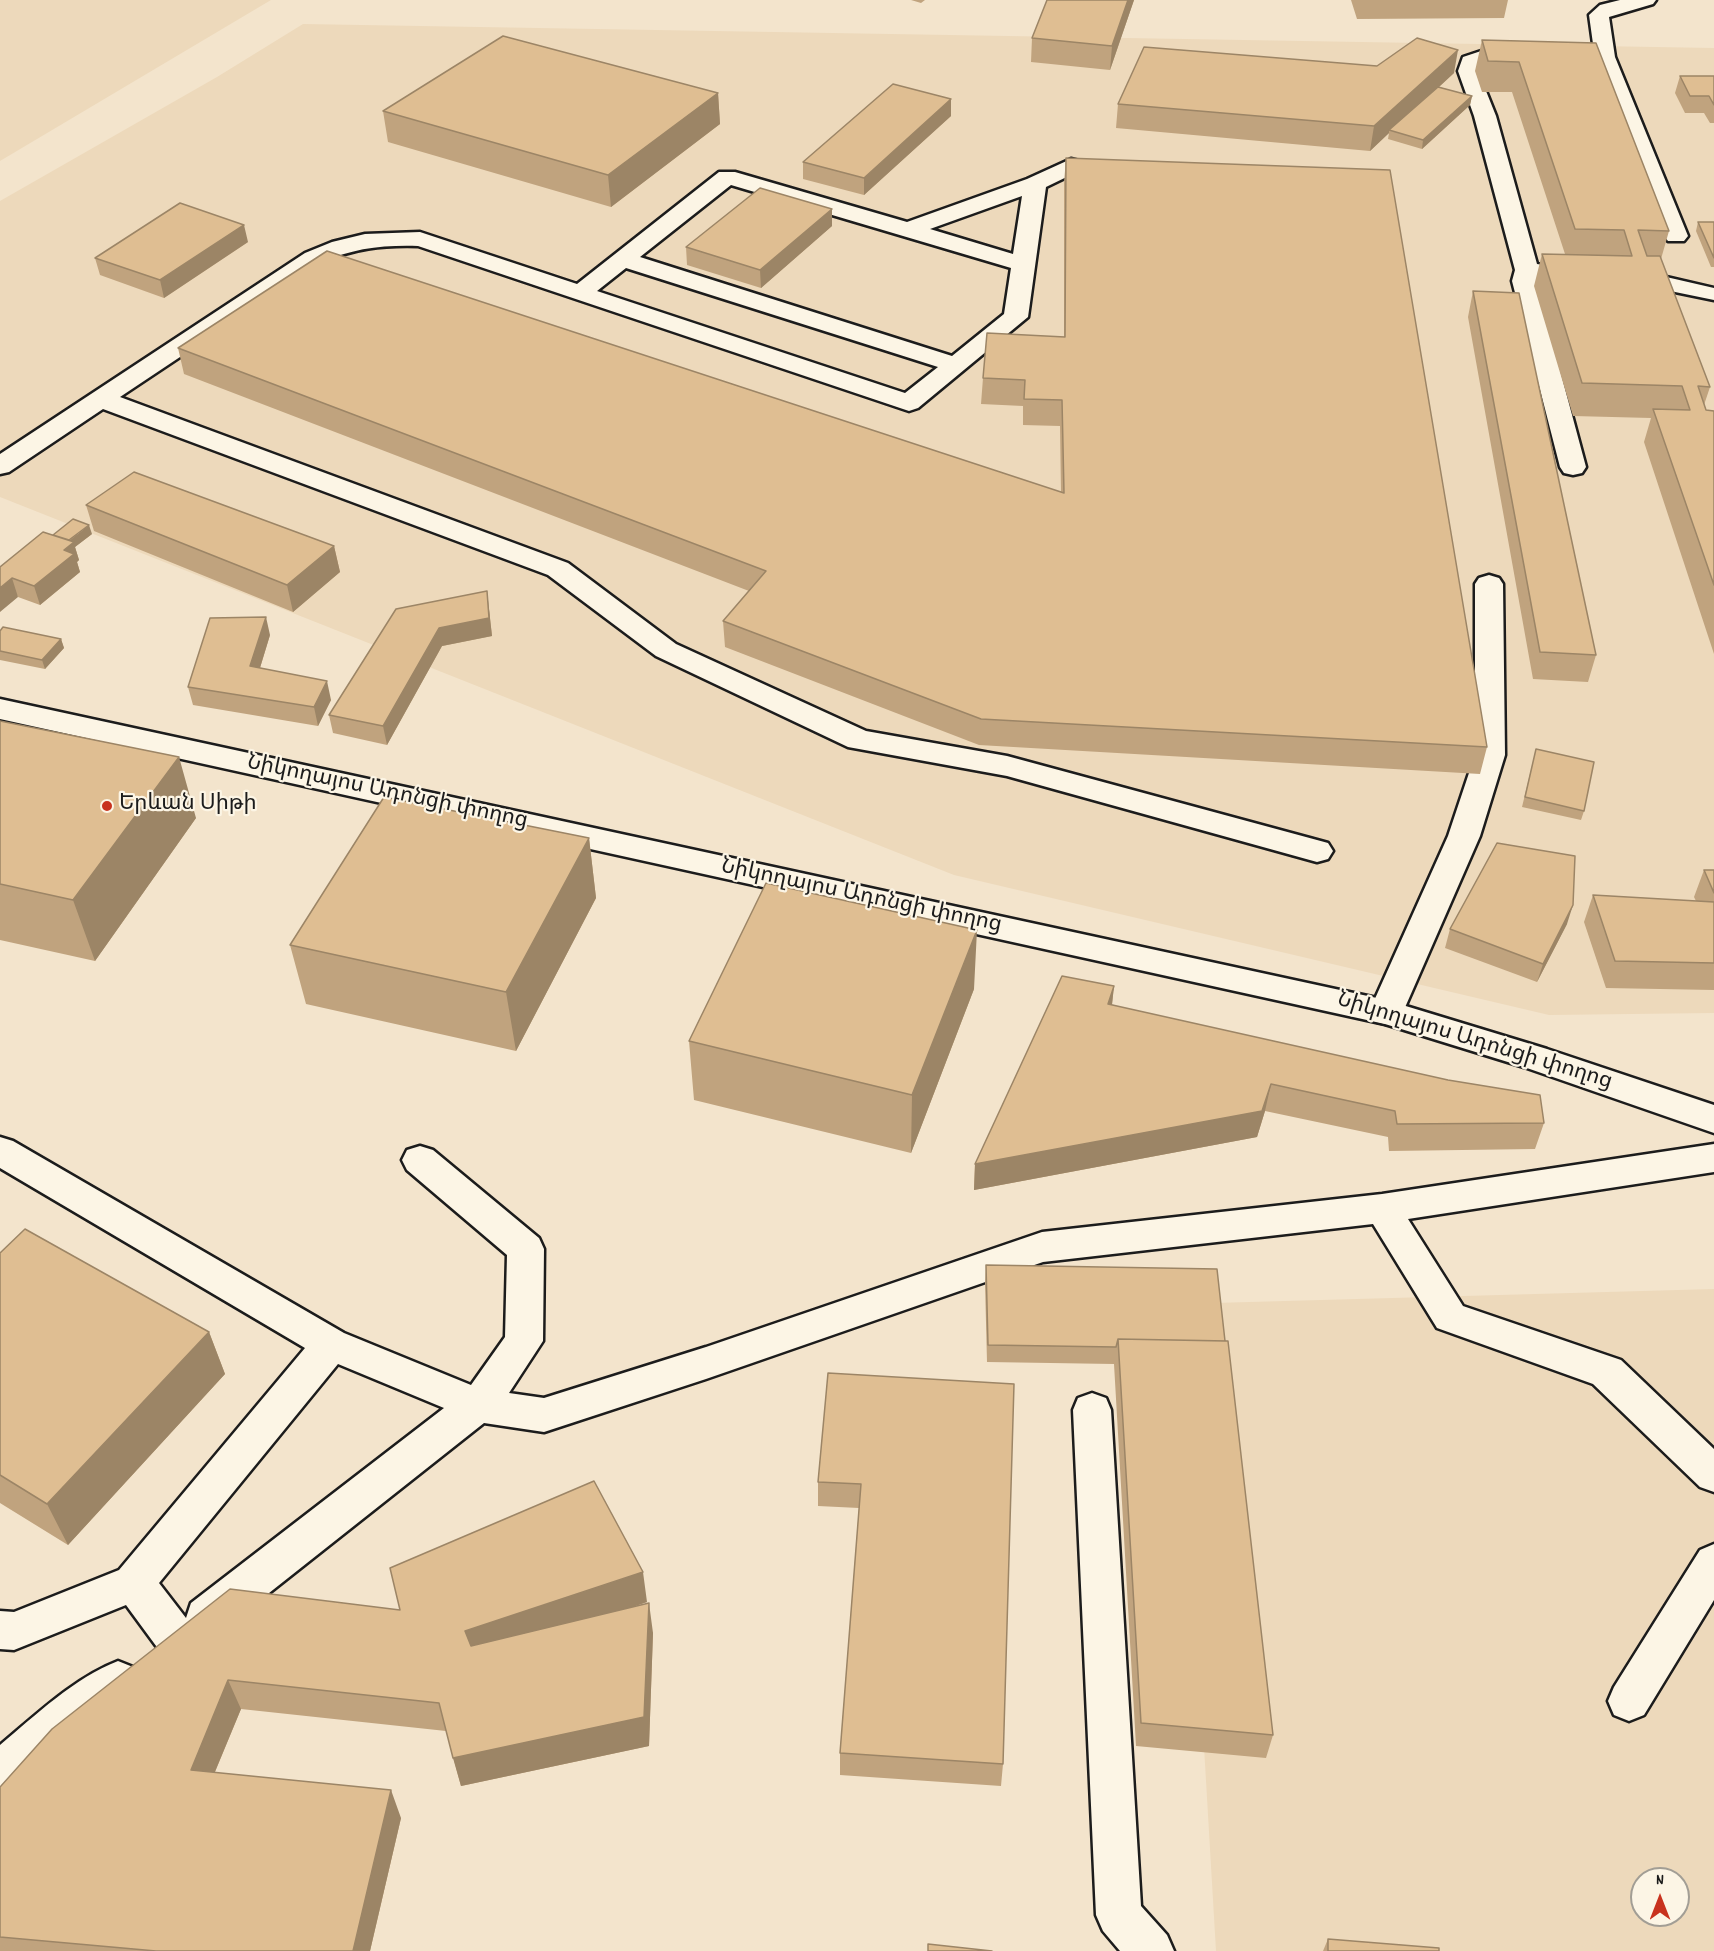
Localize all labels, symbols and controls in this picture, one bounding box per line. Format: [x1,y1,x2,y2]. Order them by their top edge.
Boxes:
street label: Նիկողայոս Ադոնցի փողոց [244,751,530,837]
place label: Երևան Սիթի [119,793,257,819]
marker: Երևան Սիթի [100,799,114,813]
street label: Նիկողայոս Ադոնցի փողոց [718,855,1004,941]
street label: Նիկողայոս Ադոնցի փողոց [1333,989,1615,1097]
north arrow [1630,1867,1690,1927]
text: N [1656,1869,1664,1892]

